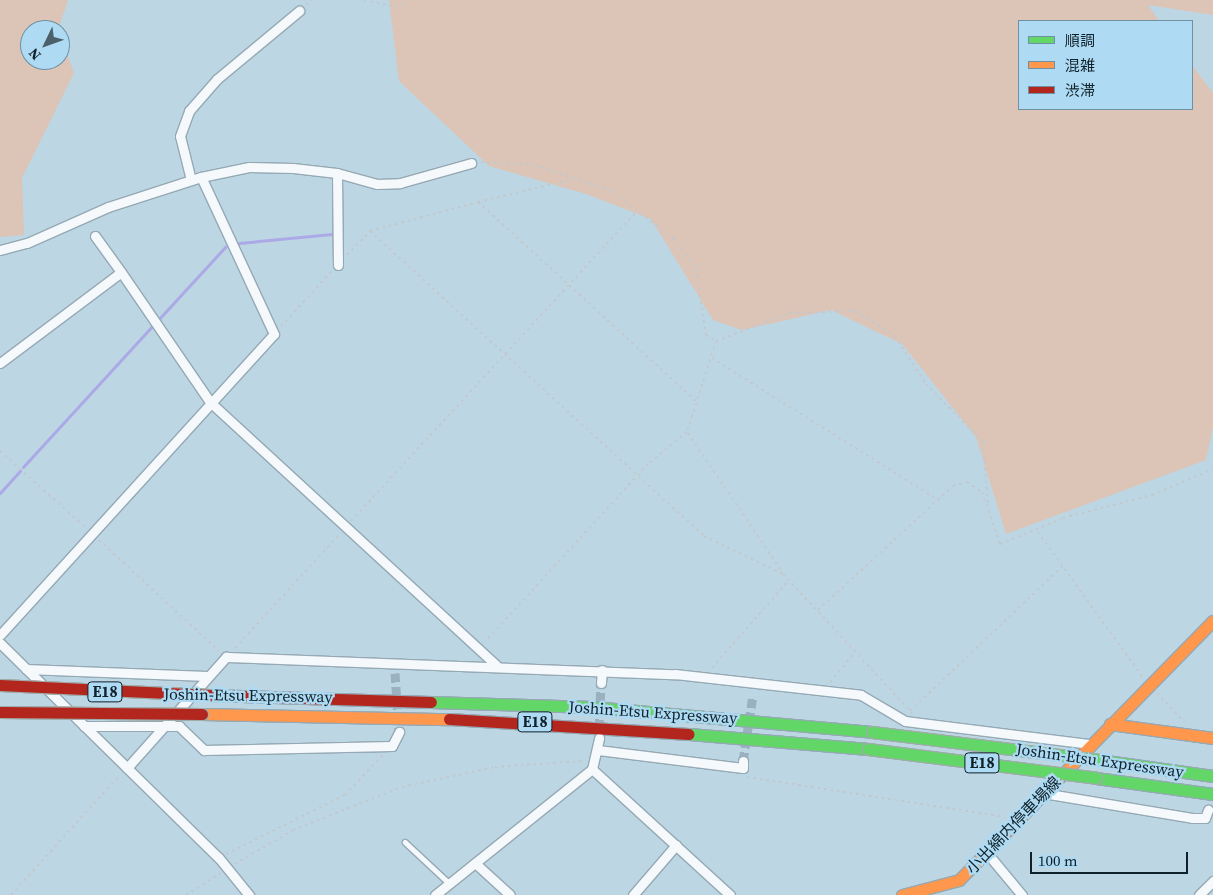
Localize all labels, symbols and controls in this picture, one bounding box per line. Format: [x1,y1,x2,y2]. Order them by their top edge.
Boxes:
north arrow [20,20,70,70]
legend [1018,20,1193,110]
text: 順調 [1065,30,1095,51]
text: N [24,44,45,65]
text: 混雑 [1065,55,1095,76]
text: 渋滞 [1065,80,1095,101]
road number: E18 [86,680,124,704]
street label: Joshin-Etsu Expressway [163,684,333,706]
street label: Joshin-Etsu Expressway [568,697,738,727]
road number: E18 [516,710,554,734]
street label: Joshin-Etsu Expressway [1015,739,1185,781]
road number: E18 [963,750,1001,776]
street label: 小出綿内停車場線 [962,772,1064,878]
scale bar [1033,842,1190,874]
text: 100 m [1038,850,1078,871]

